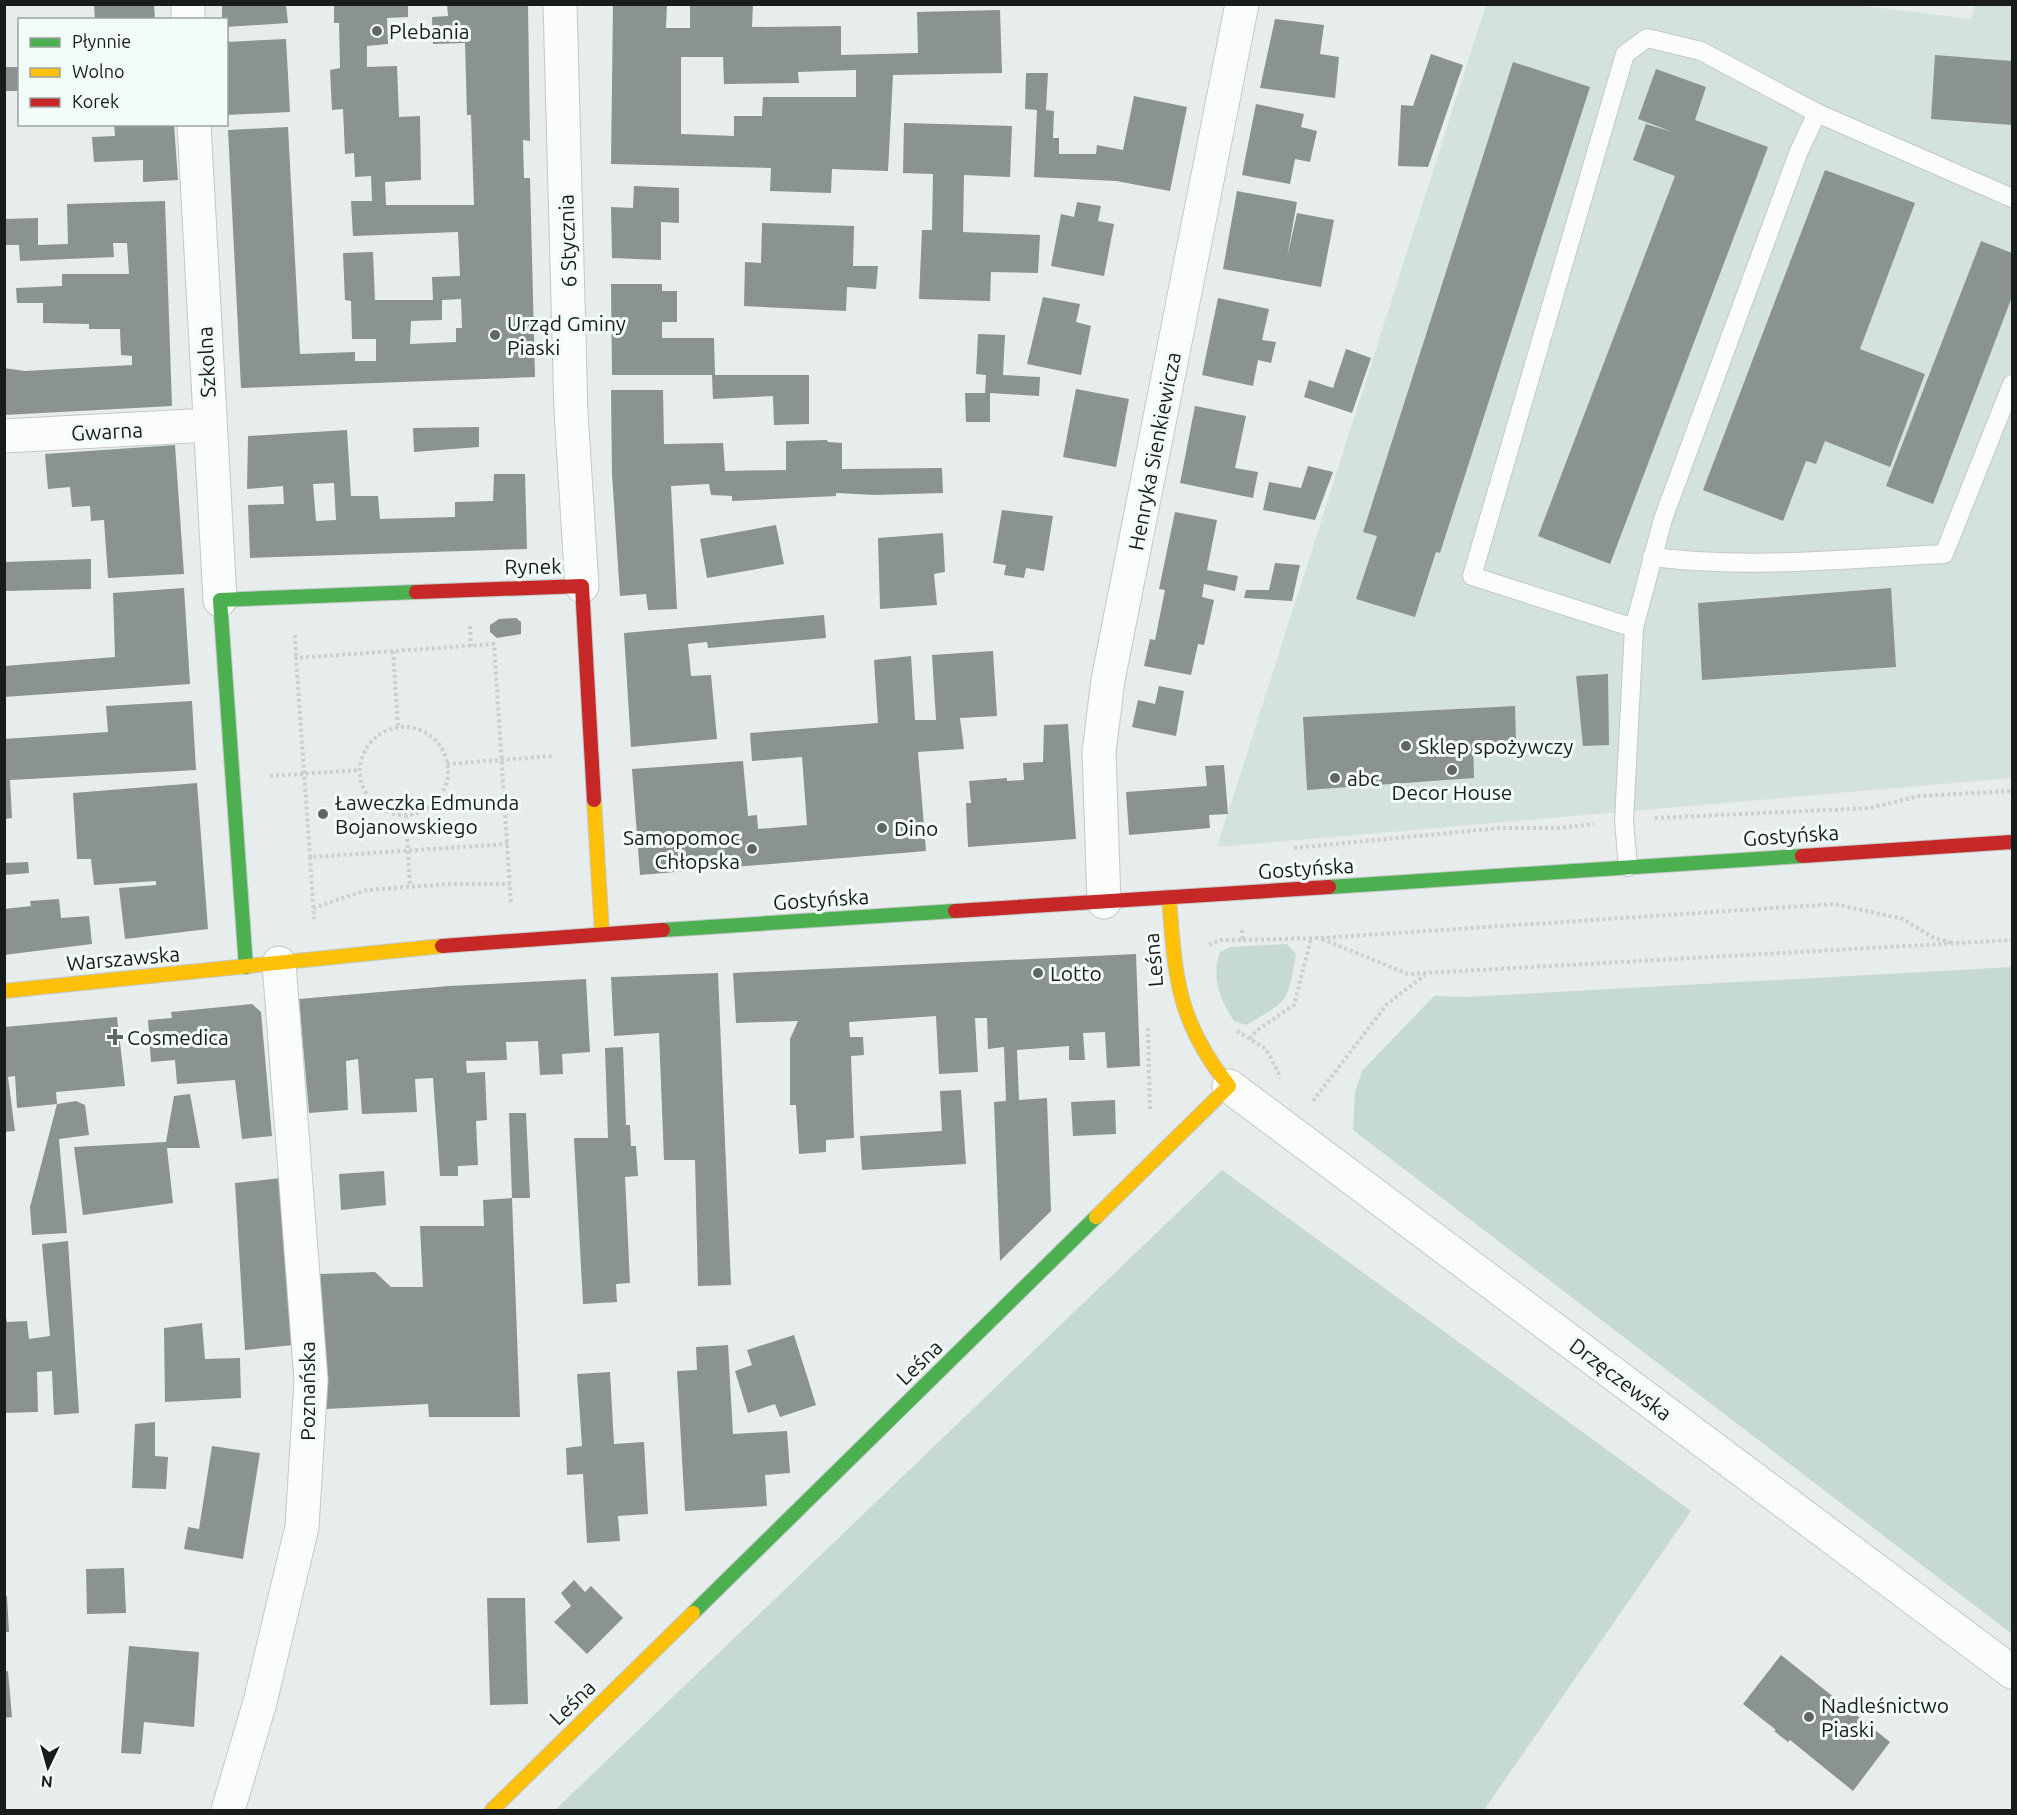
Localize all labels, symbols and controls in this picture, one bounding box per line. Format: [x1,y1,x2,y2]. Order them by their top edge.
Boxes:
legend [18,18,228,126]
place label: Plebania [389,19,470,43]
marker: Plebania [370,24,384,38]
text: Płynnie [72,31,131,51]
text: Wolno [72,61,124,81]
text: Korek [72,91,119,111]
street label: 6 Stycznia [553,194,581,288]
place label: Urząd Gminy Piaski [507,311,626,359]
street label: Szkolna [192,326,220,398]
marker: Urząd Gminy Piaski [488,328,502,342]
street label: Henryka Sienkiewicza [1123,350,1185,552]
street label: Gwarna [71,417,143,445]
street label: Rynek [504,553,562,578]
place label: Sklep spożywczy [1418,734,1573,758]
marker: Sklep spożywczy [1399,739,1413,753]
marker: Decor House [1445,763,1459,777]
place label: abc [1347,766,1380,790]
marker: abc [1328,771,1342,785]
place label: Decor House [1392,780,1512,804]
place label: Ławeczka Edmunda Bojanowskiego [335,790,519,838]
marker: Ławeczka Edmunda Bojanowskiego [316,807,330,821]
place label: Dino [894,816,938,840]
street label: Gostyńska [1742,820,1840,850]
marker: Dino [875,821,889,835]
place label: Samopomoc Chłopska [623,825,740,873]
marker: Samopomoc Chłopska [745,842,759,856]
street label: Gostyńska [1257,853,1355,883]
street label: Gostyńska [772,884,870,914]
street label: Leśna [1139,932,1167,988]
street label: Warszawska [65,941,181,975]
place label: Lotto [1050,961,1102,985]
marker: Lotto [1031,966,1045,980]
place label: Cosmedica [127,1025,229,1049]
marker: Cosmedica [108,1030,122,1044]
street label: Drzęczewska [1565,1333,1677,1425]
street label: Leśna [891,1335,947,1389]
street label: Poznańska [295,1341,319,1441]
street label: Leśna [544,1675,600,1729]
place label: Nadleśnictwo Piaski [1821,1693,1949,1741]
marker: Nadleśnictwo Piaski [1802,1710,1816,1724]
north arrow [18,1737,78,1797]
text: N [40,1772,53,1791]

